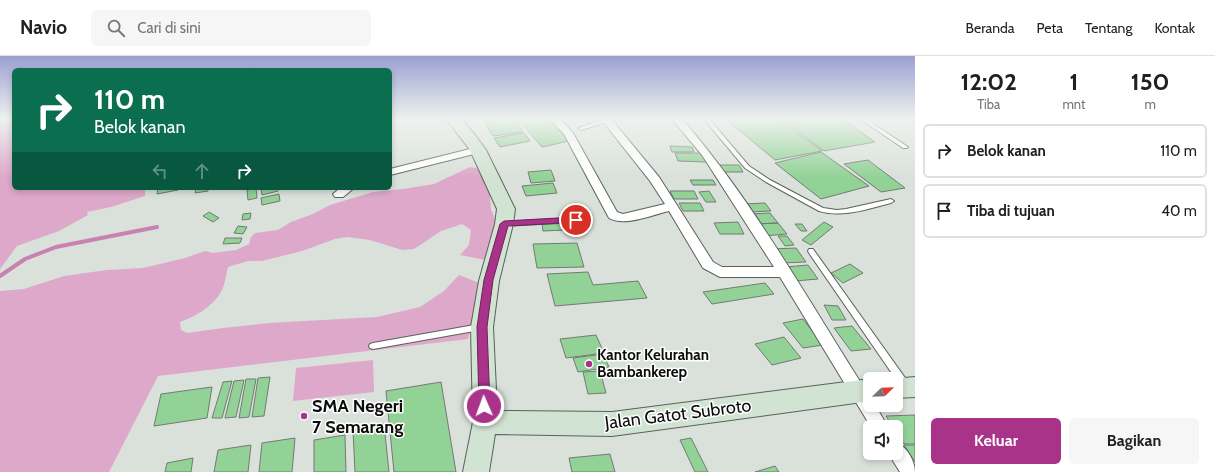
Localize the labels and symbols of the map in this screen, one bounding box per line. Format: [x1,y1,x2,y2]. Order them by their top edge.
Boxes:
pin [559,203,593,237]
place label: Kantor Kelurahan Bambankerep [597,346,709,381]
marker: Kantor Kelurahan Bambankerep [584,359,594,369]
north arrow [863,372,903,412]
position arrow [463,385,505,427]
street label: Jalan Gatot Subroto [602,394,753,434]
place label: SMA Negeri 7 Semarang [312,395,403,438]
marker: SMA Negeri 7 Semarang [299,411,309,421]

